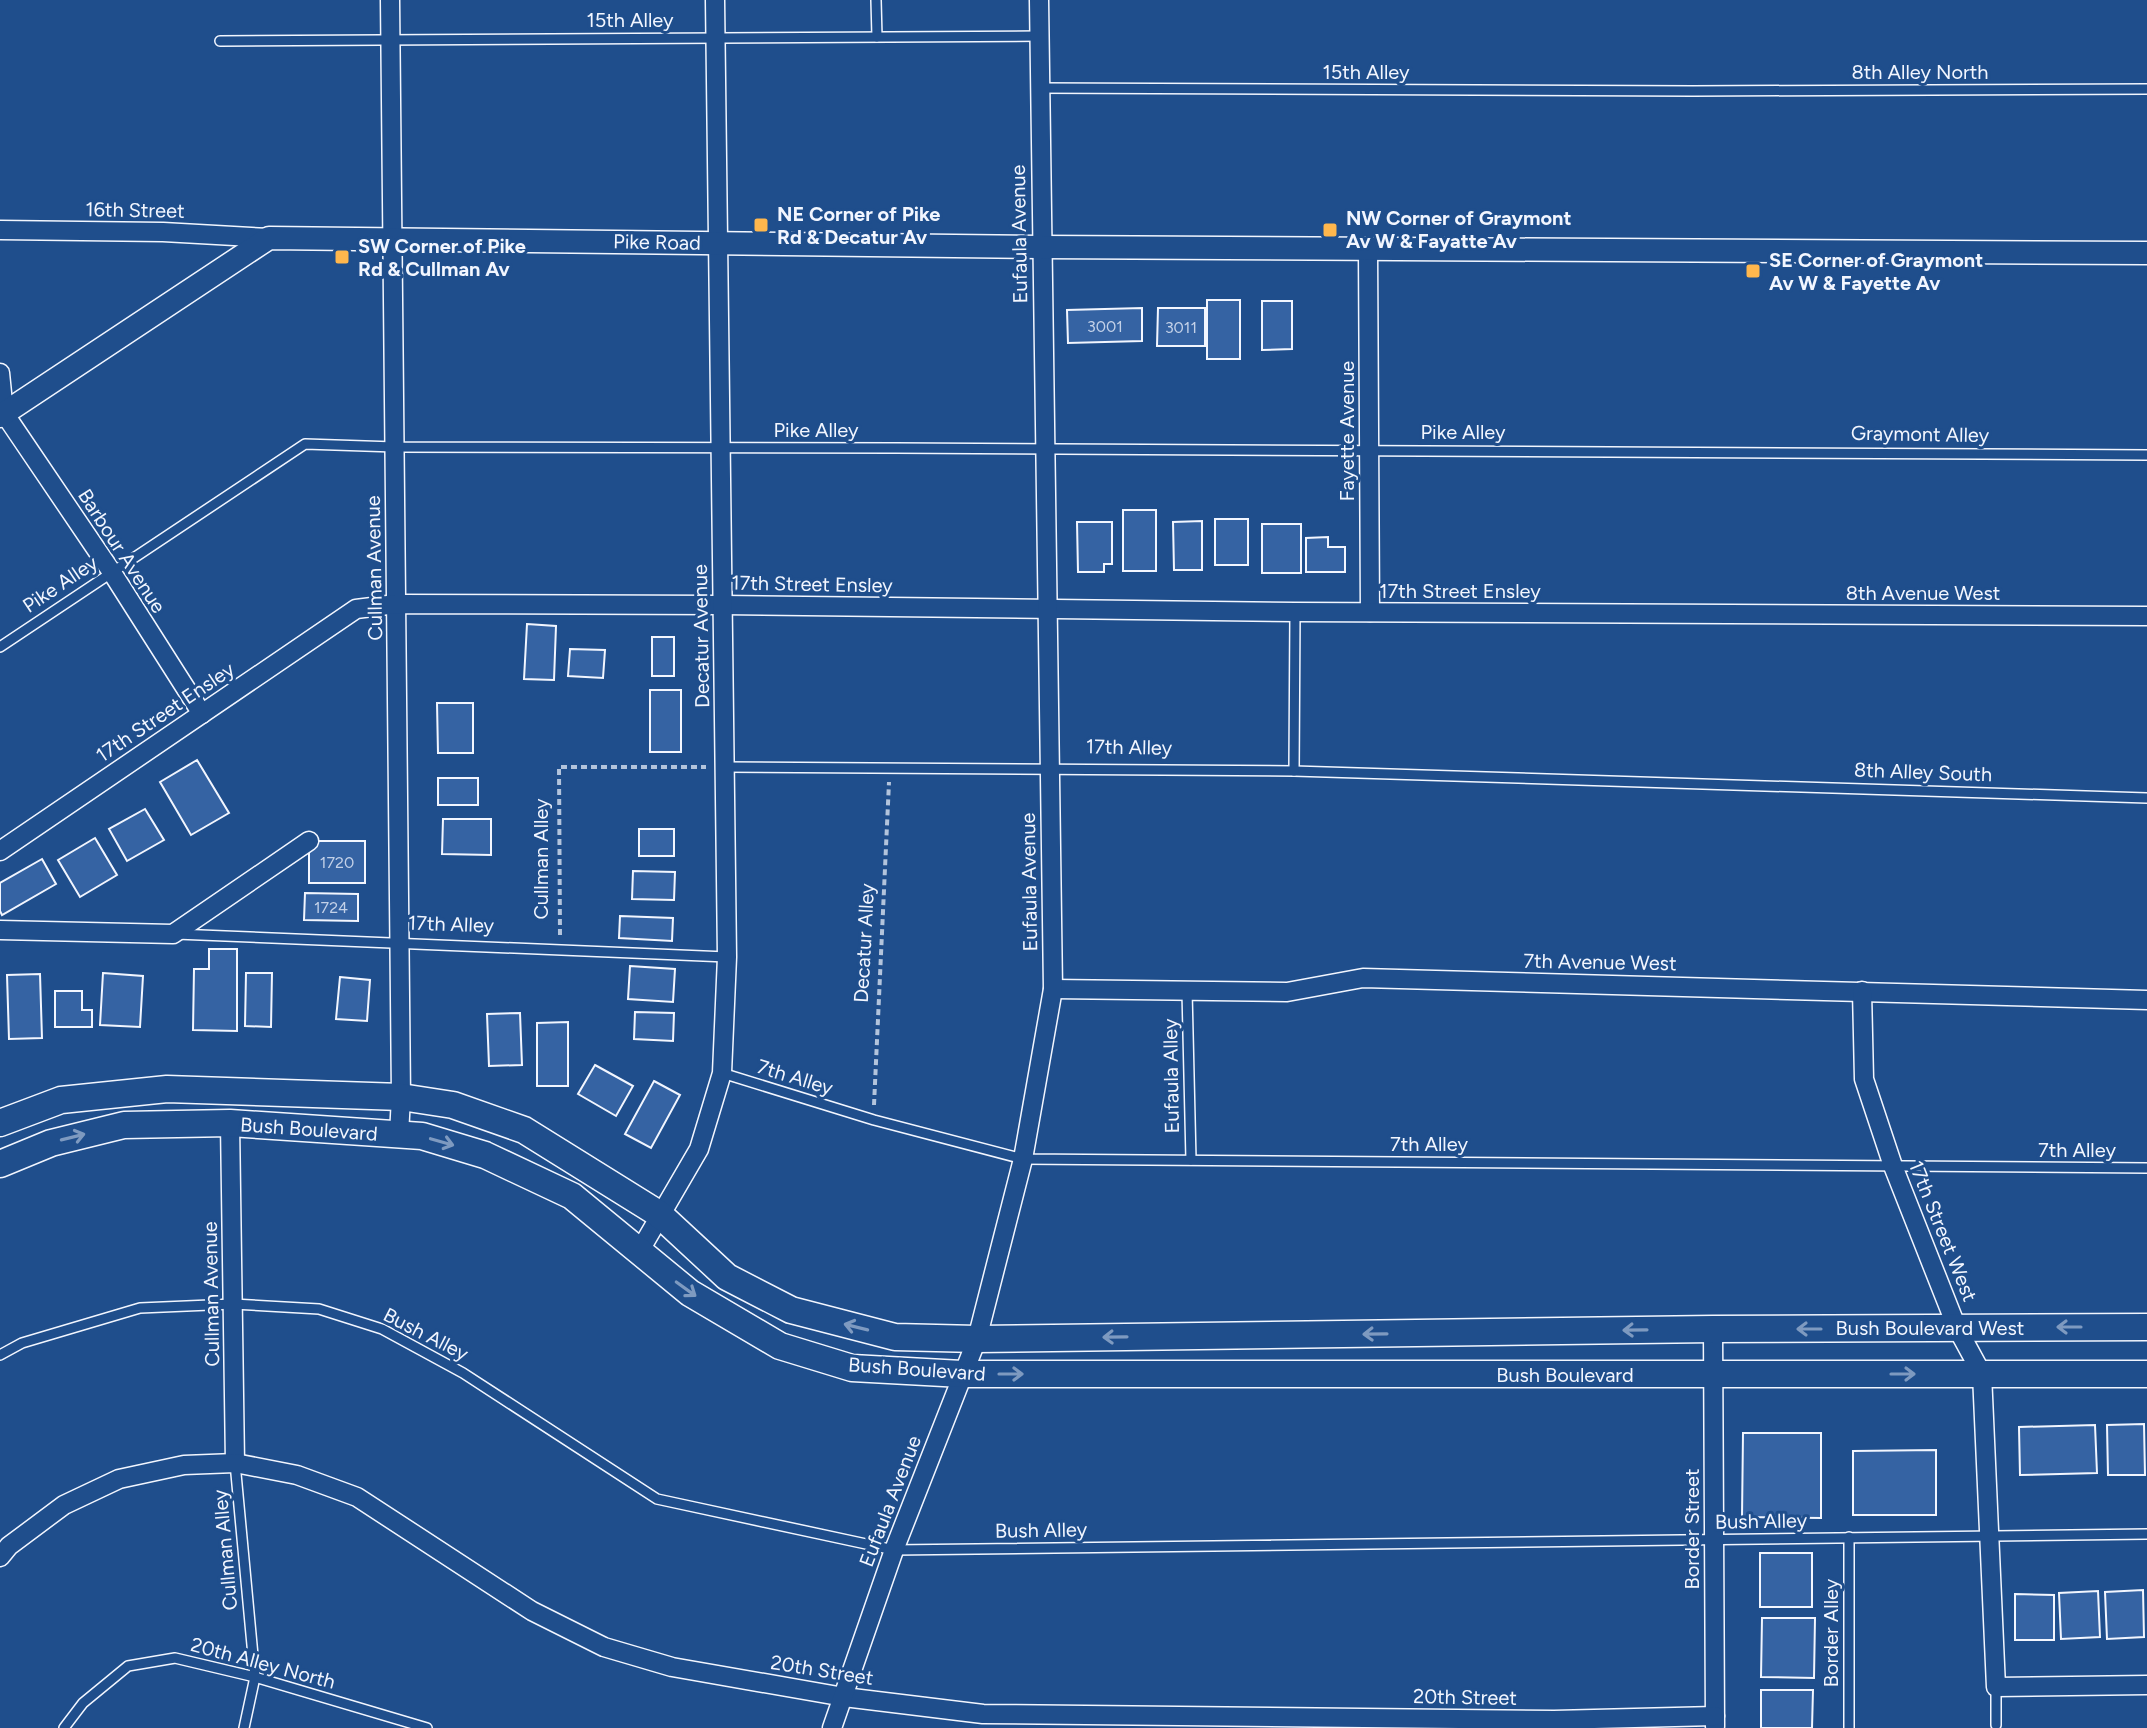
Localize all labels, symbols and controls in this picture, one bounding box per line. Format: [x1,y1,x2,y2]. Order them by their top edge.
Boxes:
street label: 15th Alley [587,8,674,32]
street label: 15th Alley [1323,60,1410,84]
street label: 8th Alley North [1852,60,1988,84]
street label: Eufaula Avenue [1006,164,1032,304]
street label: 16th Street [85,197,185,223]
place label: NE Corner of Pike Rd & Decatur Av [777,202,940,249]
place label: NW Corner of Graymont Av W & Fayatte Av [1346,206,1571,253]
marker: NE Corner of Pike Rd & Decatur Av [752,216,770,234]
marker: NW Corner of Graymont Av W & Fayatte Av [1321,221,1339,239]
street label: Pike Road [613,229,701,255]
place label: SW Corner of Pike Rd & Cullman Av [358,234,526,281]
marker: SW Corner of Pike Rd & Cullman Av [333,248,351,266]
place label: SE Corner of Graymont Av W & Fayette Av [1769,248,1983,295]
marker: SE Corner of Graymont Av W & Fayette Av [1744,262,1762,280]
house number: 3001 [1087,317,1123,336]
house number: 3011 [1165,318,1197,337]
street label: Fayette Avenue [1335,361,1359,501]
street label: Pike Alley [773,418,859,442]
street label: Pike Alley [1420,420,1506,444]
street label: Graymont Alley [1851,421,1990,447]
street label: Barbour Avenue [73,484,171,618]
street label: Cullman Avenue [361,495,387,641]
street label: Pike Alley [18,550,102,618]
street label: Decatur Avenue [688,564,714,708]
street label: 17th Street Ensley [731,571,893,597]
street label: 17th Street Ensley [1379,579,1541,603]
street label: 8th Avenue West [1846,581,2000,605]
street label: 17th Street Ensley [91,657,239,767]
street label: 17th Alley [1086,734,1173,760]
street label: 8th Alley South [1854,758,1992,786]
street label: Cullman Alley [529,798,553,920]
street label: Eufaula Avenue [1016,812,1042,952]
house number: 1720 [320,853,354,872]
street label: Decatur Alley [849,882,879,1003]
house number: 1724 [314,898,348,917]
street label: 17th Alley [408,911,495,938]
street label: 7th Avenue West [1523,949,1677,975]
street label: Eufaula Alley [1158,1018,1184,1134]
street label: 7th Alley [754,1054,836,1100]
street label: Bush Boulevard [239,1112,379,1146]
one-way arrow [60,1129,86,1144]
street label: 7th Alley [1390,1132,1468,1156]
one-way arrow [429,1135,455,1150]
street label: 7th Alley [2038,1138,2116,1162]
street label: 17th Street West [1904,1157,1982,1305]
street label: Cullman Avenue [198,1221,224,1367]
one-way arrow [675,1281,696,1298]
street label: Bush Alley [379,1302,473,1366]
street label: Bush Boulevard West [1836,1316,2024,1340]
one-way arrow [844,1318,869,1333]
one-way arrow [2056,1319,2083,1335]
one-way arrow [1796,1321,1823,1337]
one-way arrow [1622,1322,1649,1338]
one-way arrow [1362,1326,1389,1341]
one-way arrow [1102,1329,1129,1345]
street label: Bush Boulevard [847,1352,987,1386]
street label: Bush Boulevard [1496,1363,1634,1387]
one-way arrow [997,1366,1024,1382]
one-way arrow [1889,1366,1916,1382]
street label: Eufaula Avenue [854,1432,926,1570]
street label: Border Street [1680,1469,1704,1589]
street label: Cullman Alley [208,1488,242,1611]
street label: Bush Alley [1715,1508,1808,1534]
street label: Bush Alley [995,1517,1088,1543]
street label: Border Alley [1819,1578,1843,1687]
street label: 20th Alley North [188,1632,338,1694]
street label: 20th Street [769,1650,875,1690]
street label: 20th Street [1413,1684,1517,1710]

